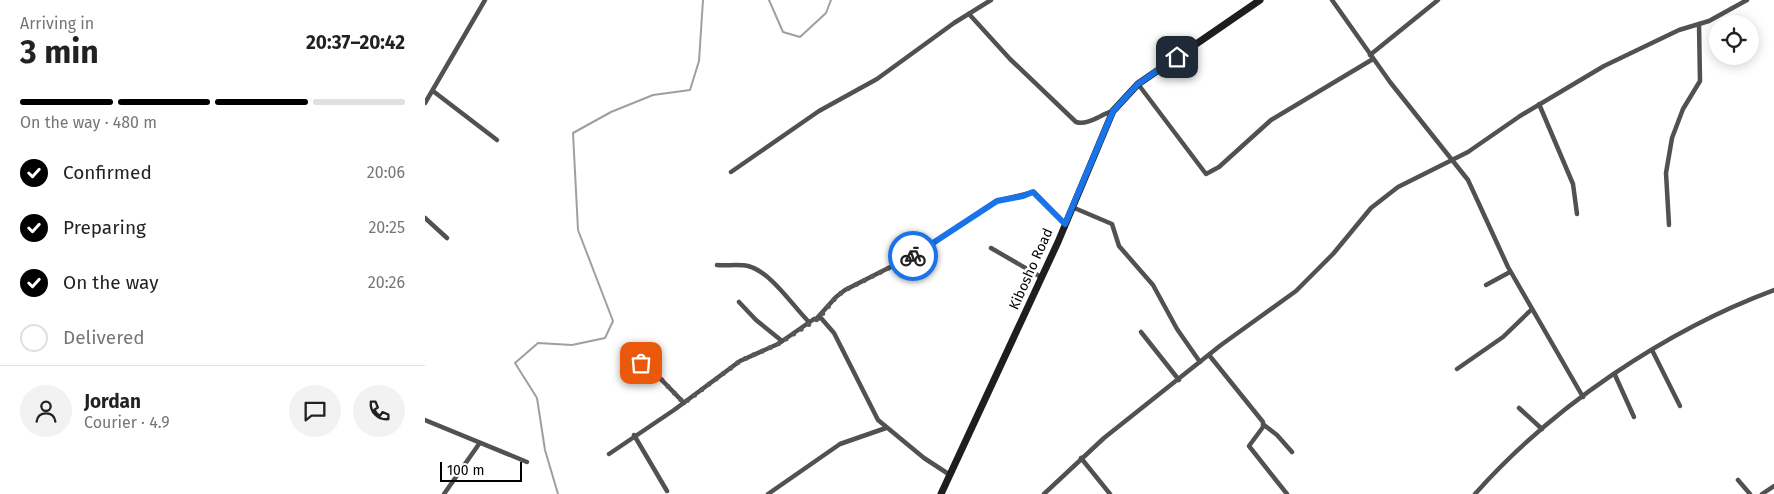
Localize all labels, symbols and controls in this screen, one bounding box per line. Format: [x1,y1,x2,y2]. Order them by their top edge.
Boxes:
text: Arriving in [20,14,94,33]
map controls [1709,15,1759,65]
button: locate [1709,15,1759,65]
text: 20:37–20:42 [306,31,405,54]
text: 3 min [20,33,99,71]
pin [1156,36,1198,78]
icon: home [1163,43,1191,71]
text: On the way · 480 m [20,113,157,132]
icon: check [20,159,48,187]
text: Confirmed [63,161,152,184]
text: 20:06 [367,163,405,182]
icon: check [20,214,48,242]
text: Preparing [63,216,146,239]
text: 20:25 [368,218,405,237]
street label: Kibosho Road [1005,226,1057,312]
courier [888,231,938,281]
icon: bike [899,242,927,270]
icon: check [20,269,48,297]
text: On the way [63,271,159,294]
text: 20:26 [368,273,405,292]
text: Delivered [63,326,145,349]
pin [620,342,662,384]
icon: bag [627,349,655,377]
button: person [20,385,72,437]
button: chat [289,385,341,437]
button: phone [353,385,405,437]
text: Jordan [84,390,141,413]
text: Courier · 4.9 [84,413,170,432]
scale bar [440,459,523,482]
text: 100 m [447,462,484,479]

